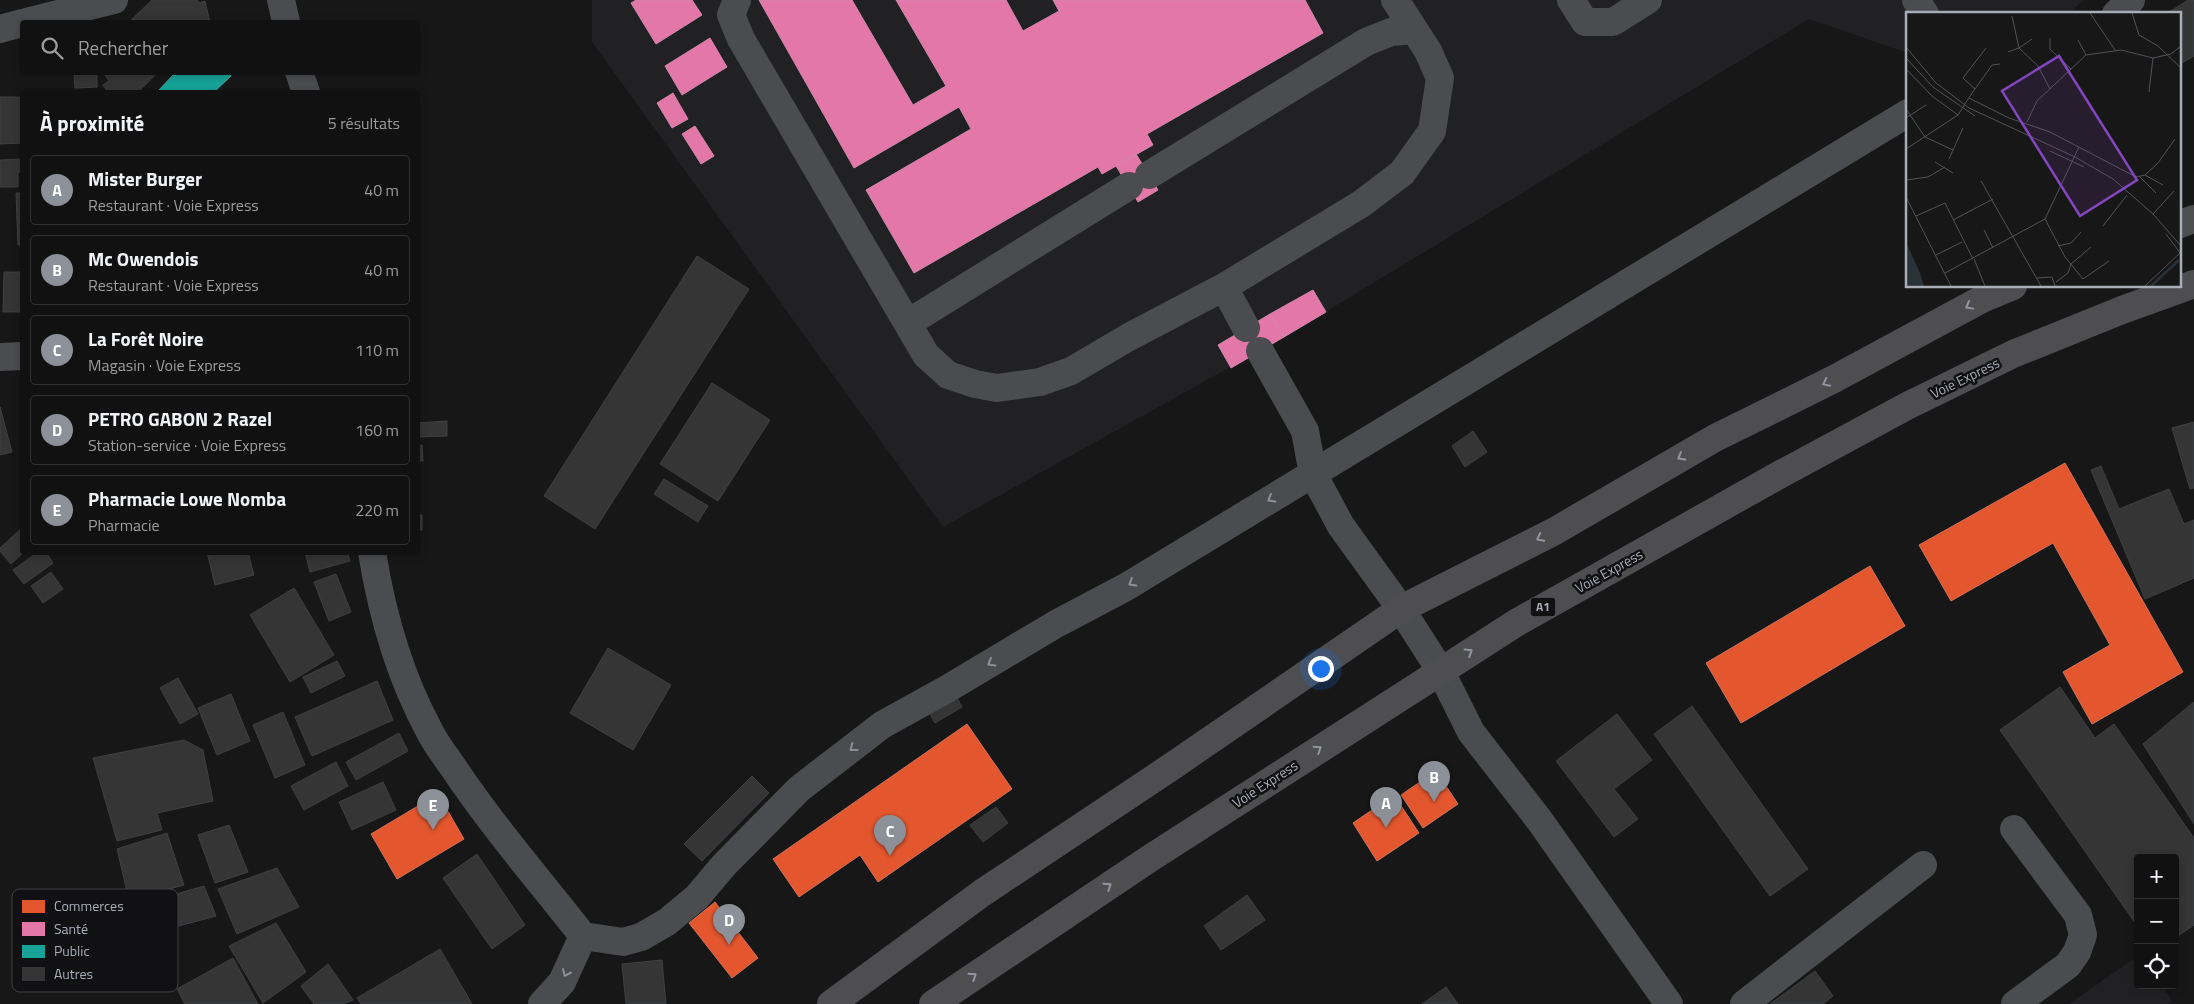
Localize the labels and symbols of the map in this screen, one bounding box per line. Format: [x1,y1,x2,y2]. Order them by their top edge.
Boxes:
inset map [1906,12,2182,288]
one-way arrow [1965,300,1974,310]
street label: Voie Express [1927,352,2003,403]
one-way arrow [1822,377,1831,387]
one-way arrow [1678,451,1687,461]
one-way arrow [1268,492,1277,502]
one-way arrow [1536,532,1545,542]
street label: Voie Express [1571,543,1646,598]
one-way arrow [1129,576,1138,586]
road number: A1 [1530,598,1556,616]
one-way arrow [1464,649,1473,658]
one-way arrow [987,656,996,666]
your location [1308,656,1334,682]
one-way arrow [849,742,859,751]
one-way arrow [1313,746,1322,756]
street label: Voie Express [1228,754,1302,813]
pin: B [1418,761,1450,802]
pin: A [1370,787,1402,828]
pin: E [417,789,449,830]
pin: C [874,815,906,856]
one-way arrow [1103,883,1112,892]
legend [12,889,178,992]
text: Commerces [54,895,124,916]
pin: D [713,904,745,945]
text: Santé [54,918,88,939]
text: Public [54,940,90,961]
text: Autres [54,963,93,984]
one-way arrow [562,968,573,977]
one-way arrow [967,973,977,982]

